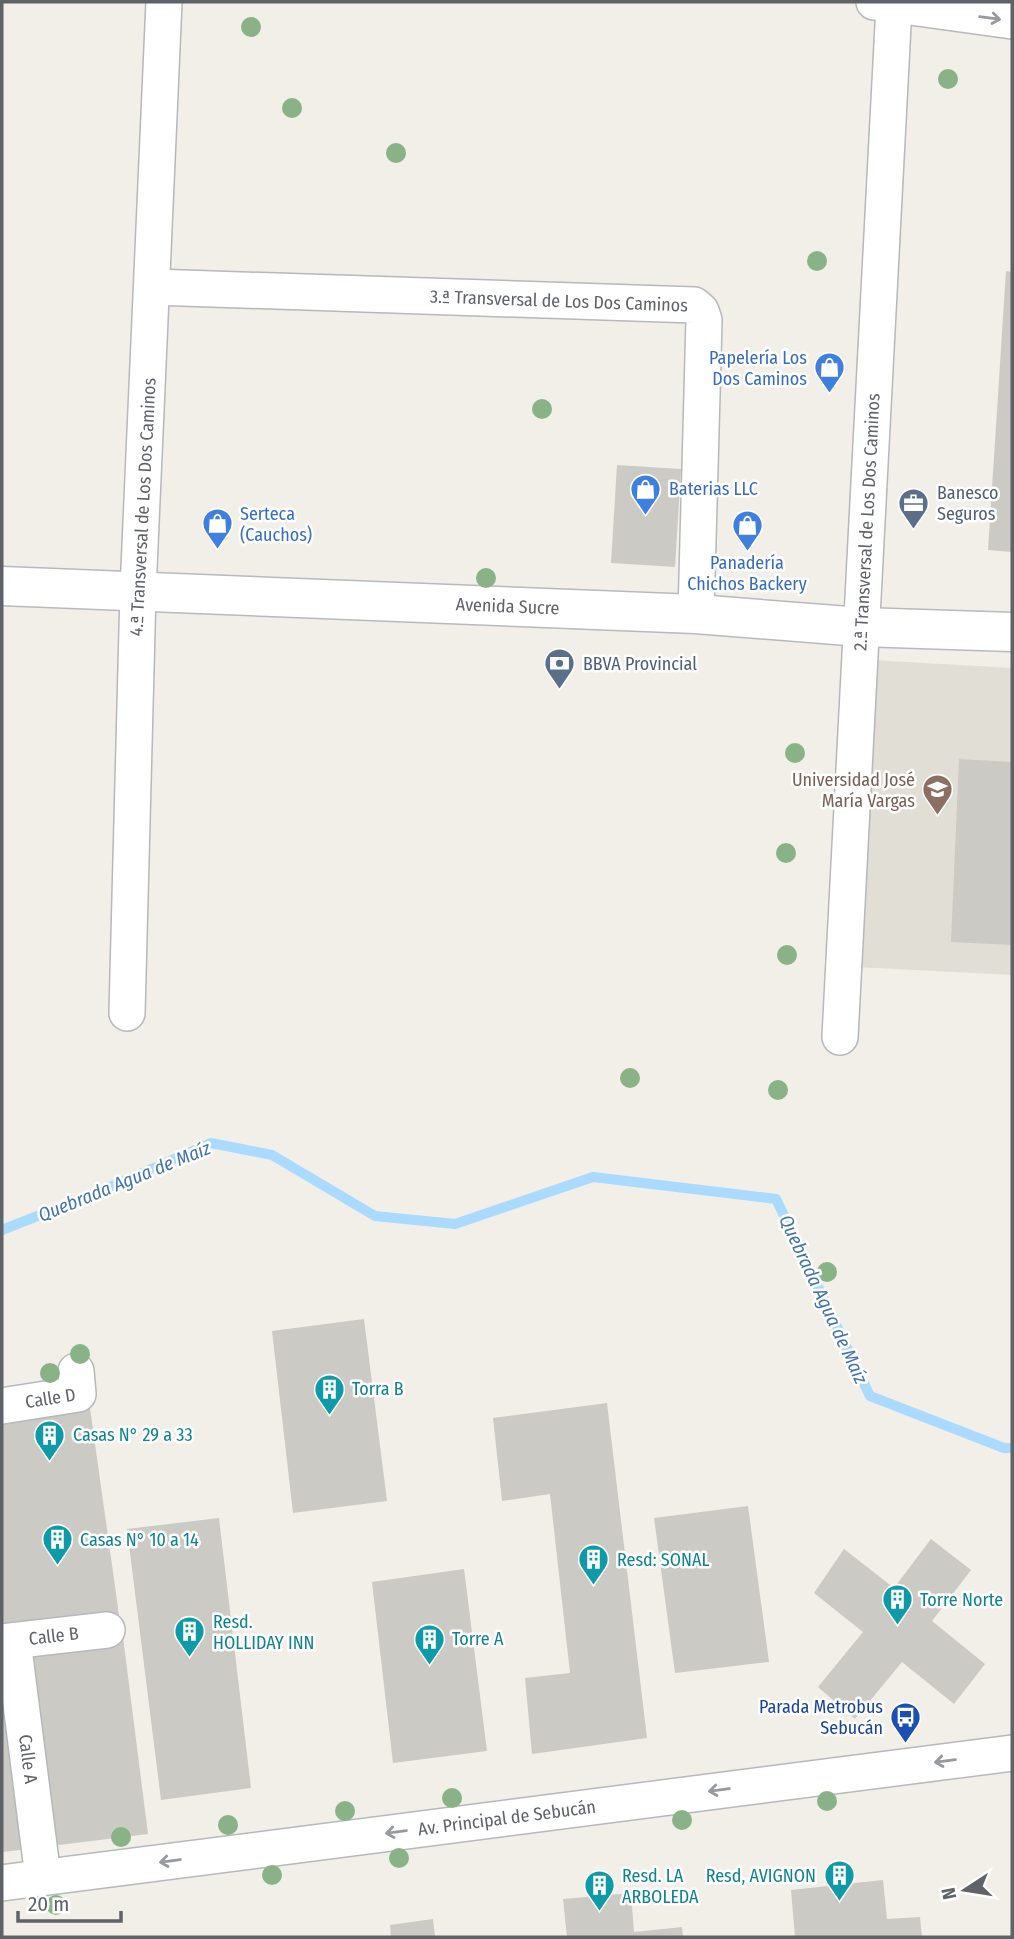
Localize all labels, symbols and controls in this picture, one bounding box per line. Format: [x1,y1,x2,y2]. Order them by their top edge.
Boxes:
one-way arrow [979,12,1001,25]
street label: 3.ª Transversal de Los Dos Caminos [430,286,689,317]
place label: Papelería Los Dos Caminos [709,347,807,390]
shop icon: Papelería Los Dos Caminos [813,351,847,395]
street label: 4.ª Transversal de Los Dos Caminos [125,377,161,637]
street label: 2.ª Transversal de Los Dos Caminos [849,392,885,651]
shop icon: Baterias LLC [629,472,663,516]
place label: Baterias LLC [669,478,758,500]
place label: Banesco Seguros [937,482,999,525]
office icon: Banesco Seguros [897,486,931,530]
place label: Serteca (Cauchos) [240,503,312,546]
shop icon: Serteca (Cauchos) [200,507,234,551]
shop icon: Panadería Chichos Backery [730,508,764,552]
place label: Panadería Chichos Backery [687,552,807,595]
street label: Avenida Sucre [455,593,560,619]
bank icon: BBVA Provincial [543,647,577,691]
place label: BBVA Provincial [583,653,697,675]
place label: Universidad José María Vargas [792,769,915,812]
school or university icon: Universidad José María Vargas [921,773,955,817]
water label: Quebrada Agua de Maíz [35,1136,214,1227]
water label: Quebrada Agua de Maíz [774,1211,873,1388]
building icon: Torra B [312,1372,346,1416]
place label: Torra B [352,1378,404,1400]
street label: Calle D [24,1384,77,1413]
building icon: Casas N° 29 a 33 [33,1418,67,1462]
place label: Casas N° 29 a 33 [73,1424,193,1446]
building icon: Casas N° 10 a 14 [40,1523,74,1567]
place label: Casas N° 10 a 14 [80,1529,199,1551]
building icon: Resd: SONAL [577,1543,611,1587]
place label: Resd: SONAL [617,1549,709,1571]
building icon: Torre Norte [880,1583,914,1627]
place label: Torre Norte [920,1589,1003,1611]
place label: Resd. HOLLIDAY INN [213,1611,315,1654]
building icon: Resd. HOLLIDAY INN [173,1615,207,1659]
street label: Calle B [28,1622,80,1650]
building icon: Torre A [412,1622,446,1666]
place label: Torre A [452,1628,504,1650]
place label: Parada Metrobus Sebucán [759,1696,883,1739]
bus stop icon: Parada Metrobus Sebucán [889,1700,923,1744]
street label: Calle A [14,1733,42,1786]
one-way arrow [934,1755,956,1768]
one-way arrow [708,1784,731,1797]
street label: Av. Principal de Sebucán [417,1796,597,1840]
one-way arrow [385,1825,408,1838]
one-way arrow [160,1854,182,1867]
north arrow [930,1855,1000,1925]
building icon: Resd, AVIGNON [822,1859,856,1903]
place label: Resd. LA ARBOLEDA [622,1865,699,1908]
place label: Resd, AVIGNON [706,1865,816,1887]
building icon: Resd. LA ARBOLEDA [582,1869,616,1913]
scale bar [18,1880,121,1924]
text: N [936,1885,961,1901]
text: 20 m [28,1891,69,1917]

